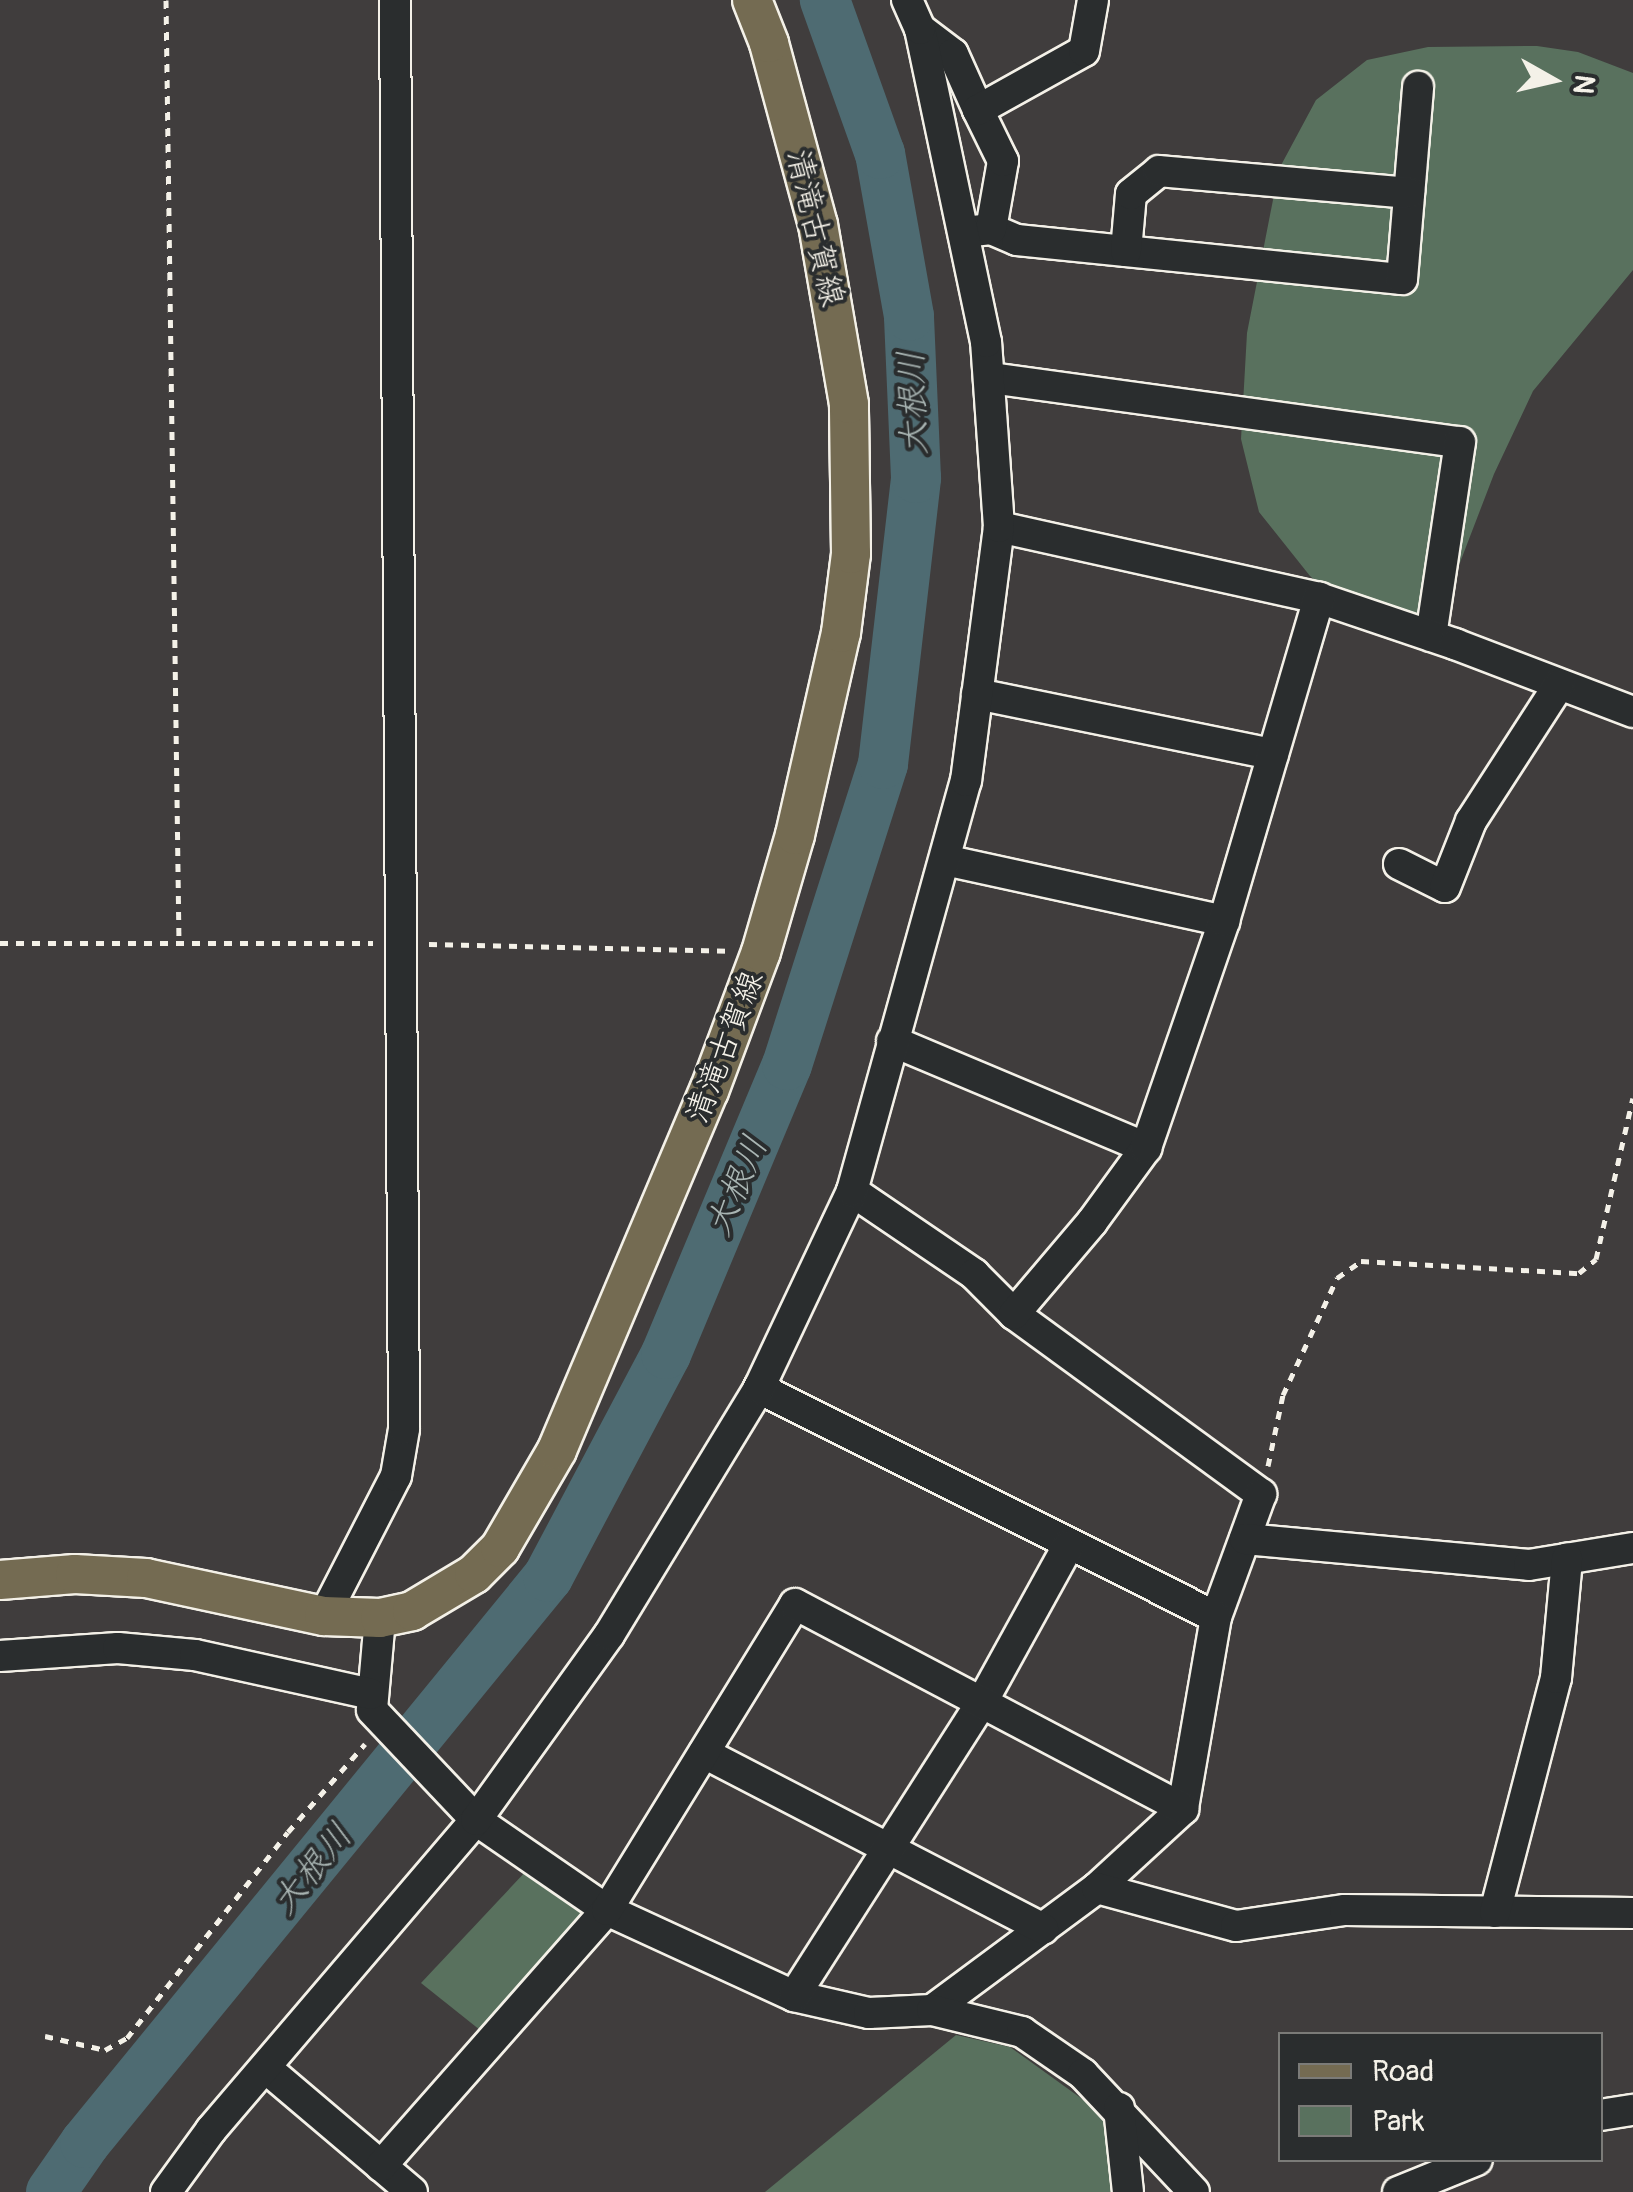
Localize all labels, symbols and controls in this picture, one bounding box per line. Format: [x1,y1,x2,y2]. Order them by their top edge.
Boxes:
north arrow [1503,30,1603,130]
text: N [1565,72,1602,96]
street label: 清滝古賀線 [778,146,852,310]
water label: 大根川 [890,350,936,456]
street label: 清滝古賀線 [678,965,772,1129]
water label: 大根川 [697,1129,777,1243]
water label: 大根川 [263,1815,361,1923]
legend [1278,2032,1603,2162]
text: Road [1372,2053,1434,2090]
text: Park [1372,2103,1425,2140]

